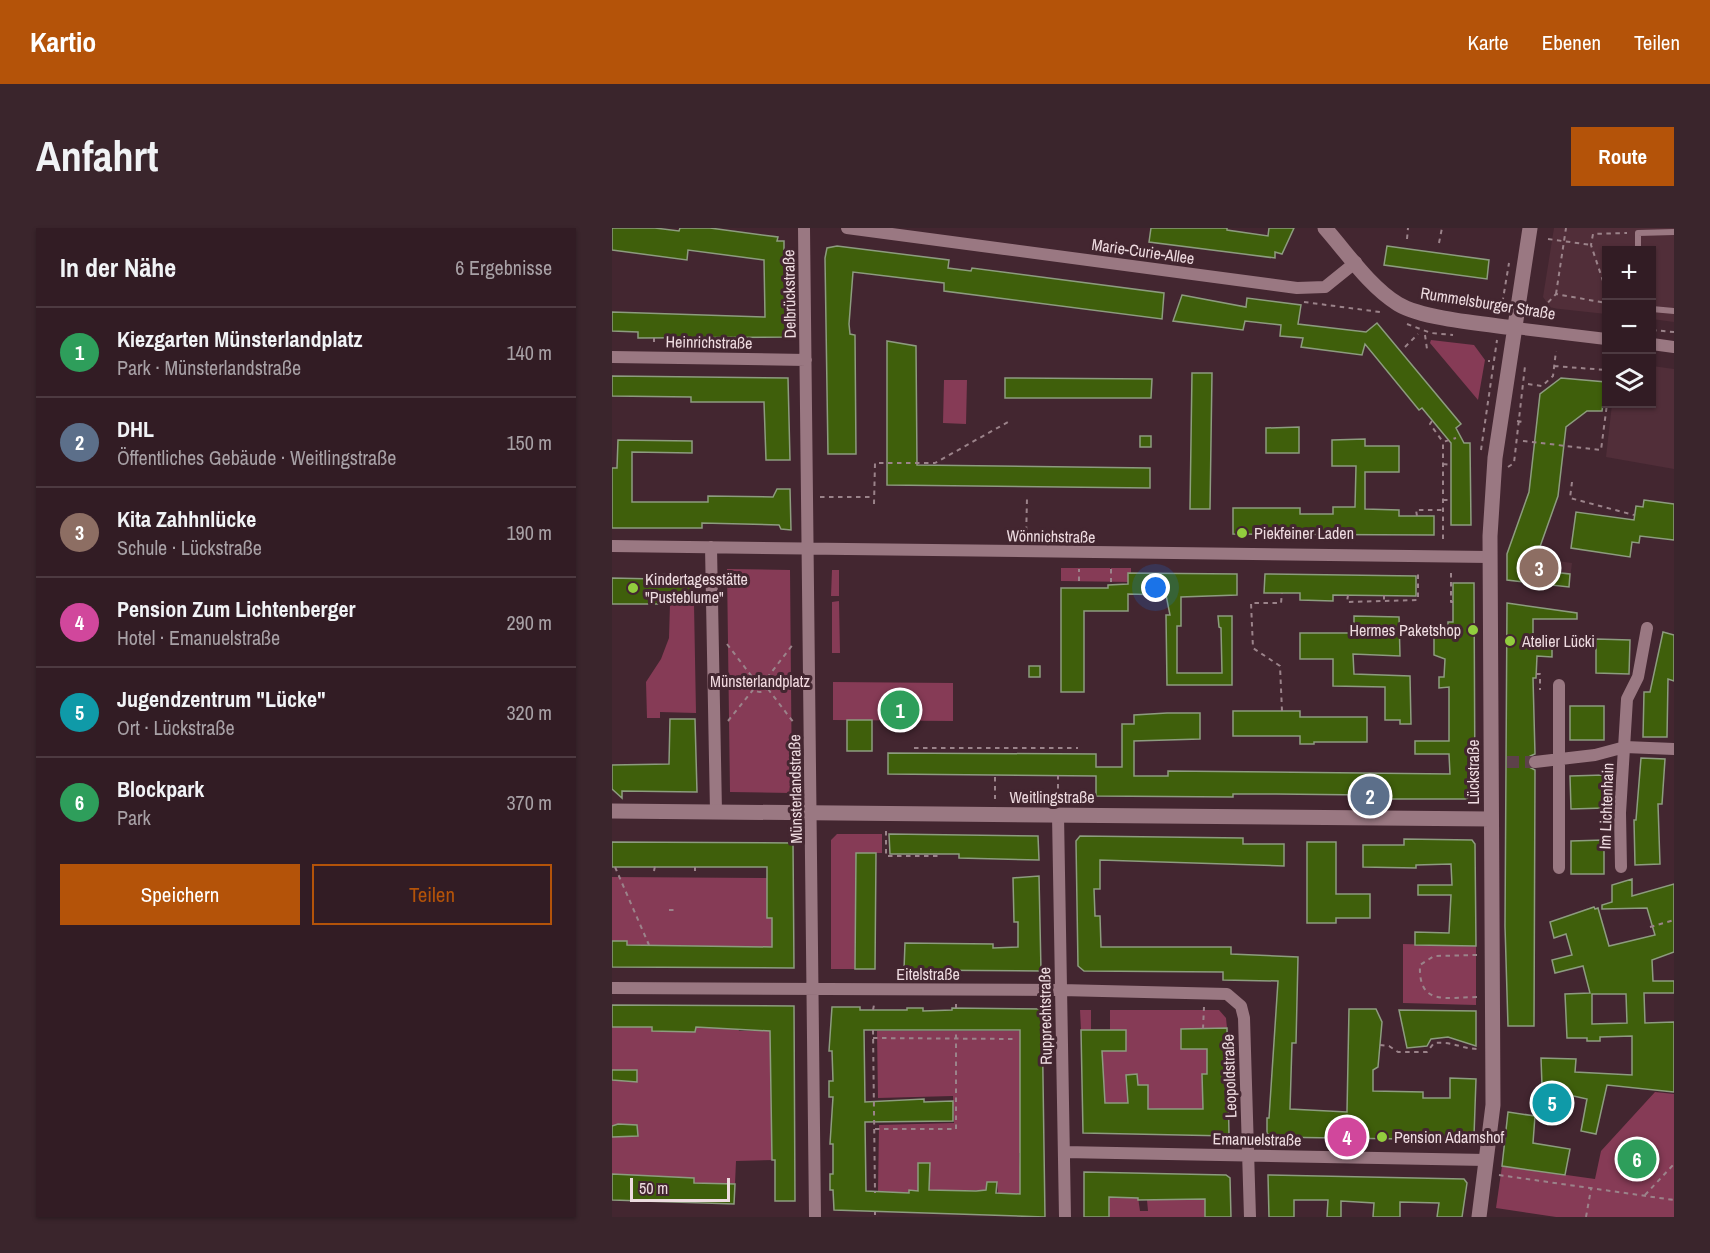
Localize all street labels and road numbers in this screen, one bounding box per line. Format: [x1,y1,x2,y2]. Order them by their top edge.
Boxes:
street label: Marie-Curie-Allee [1090,233,1196,269]
street label: Delbrückstraße [777,249,801,339]
street label: Rummelsburger Straße [1419,281,1557,325]
street label: Heinrichstraße [665,330,753,354]
street label: Wönnichstraße [1006,524,1096,548]
street label: Münsterlandstraße [783,734,807,844]
street label: Lückstraße [1462,740,1484,804]
street label: Im Lichtenhain [1593,762,1619,850]
street label: Weitlingstraße [1009,786,1095,808]
street label: Eitelstraße [896,963,960,985]
street label: Rupprechtstraße [1033,967,1057,1065]
street label: Leopoldstraße [1217,1034,1241,1118]
street label: Emanuelstraße [1212,1127,1302,1151]

